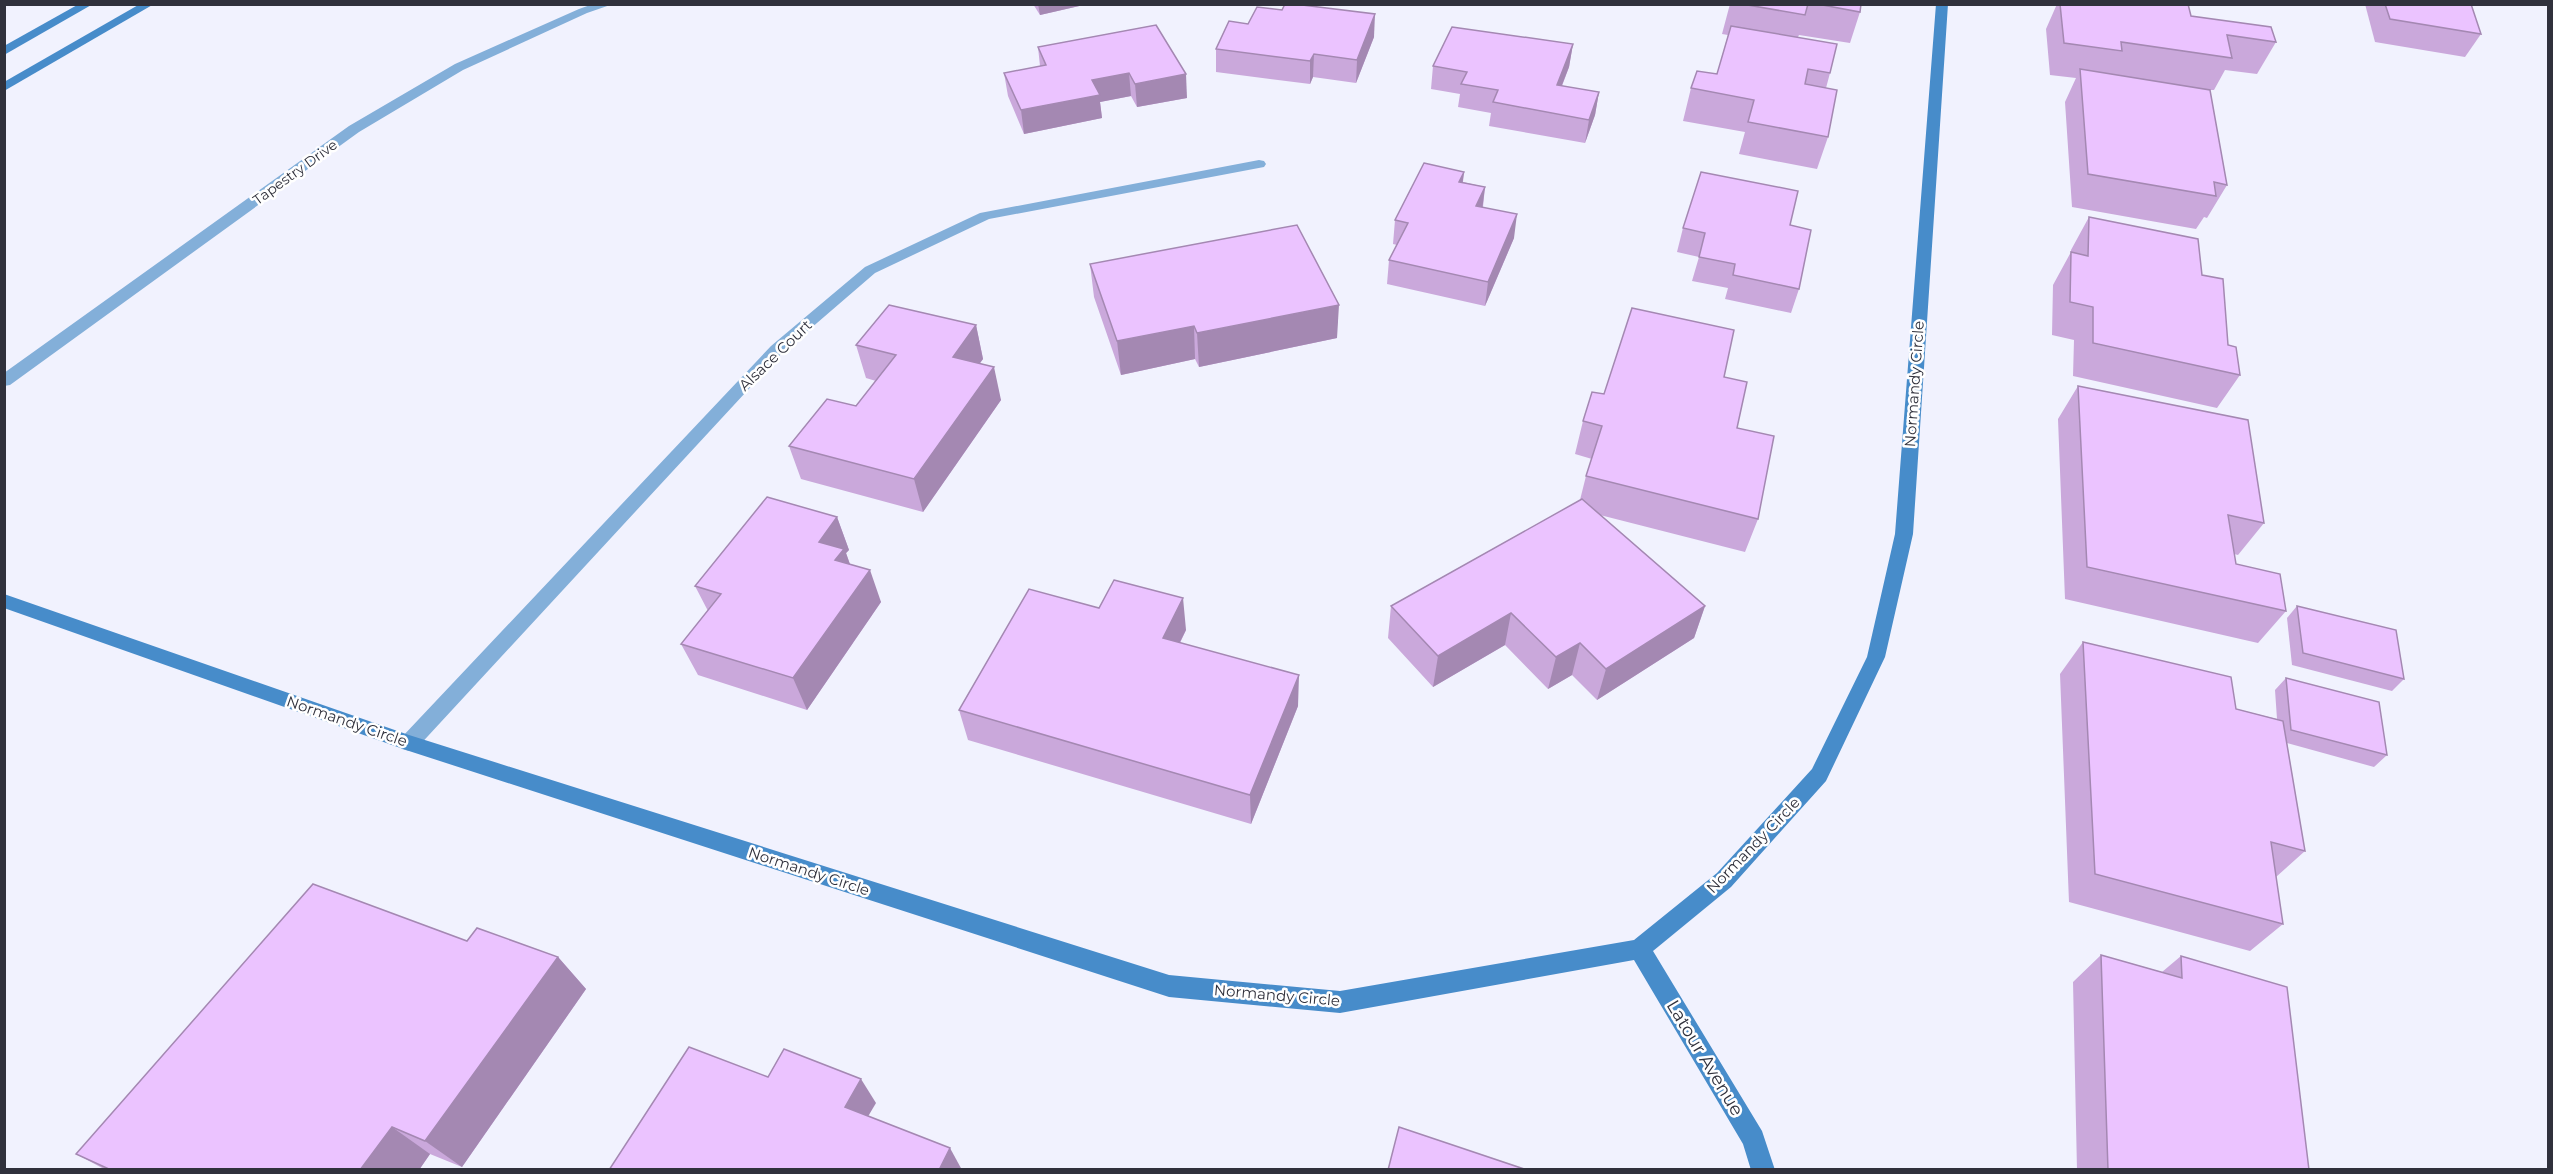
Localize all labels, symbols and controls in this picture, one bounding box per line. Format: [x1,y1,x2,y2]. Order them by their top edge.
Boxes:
street label: Tapestry Drive [249,135,341,209]
street label: Alsace Court [734,315,816,395]
street label: Normandy Circle [1900,320,1928,448]
street label: Normandy Circle [284,691,410,751]
street label: Normandy Circle [1702,793,1804,897]
street label: Normandy Circle [746,842,872,900]
street label: Normandy Circle [1213,980,1341,1010]
street label: Latour Avenue [1662,996,1748,1120]

